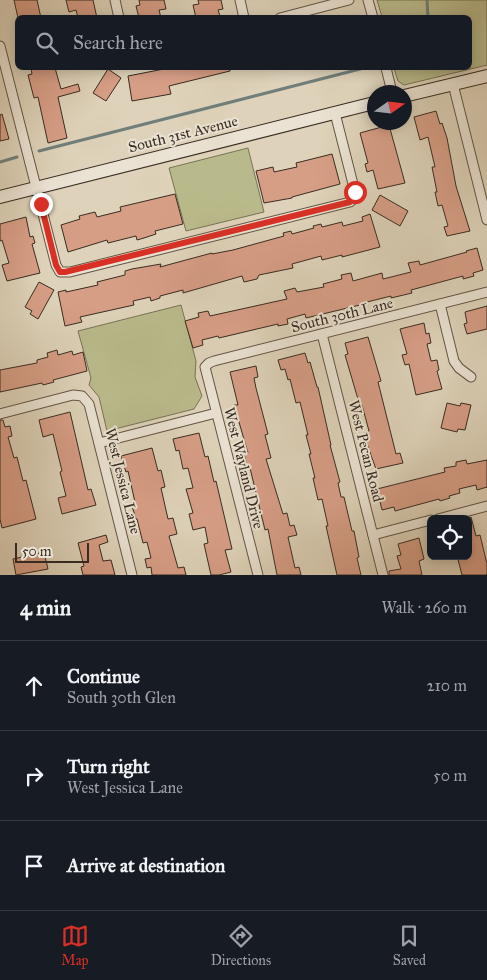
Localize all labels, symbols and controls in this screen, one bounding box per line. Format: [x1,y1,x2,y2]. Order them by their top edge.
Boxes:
search box [15,15,472,70]
icon: search [33,29,61,57]
text: Search here [73,31,163,54]
north arrow [367,85,412,130]
street label: South 31st Avenue [126,112,240,156]
route start [344,181,367,204]
route end [30,193,53,216]
street label: South 30th Lane [289,294,395,336]
street label: West Pecan Road [345,398,387,504]
street label: West Wayland Drive [220,405,268,531]
street label: West Jessica Lane [100,426,145,536]
map controls [427,515,472,560]
button: locate [427,515,472,560]
scale bar [15,540,89,563]
text: 50 m [22,543,51,560]
text: 4 min [20,595,71,621]
text: Walk · 260 m [381,598,467,617]
text: Continue [67,665,140,688]
icon: ahead [20,672,48,700]
text: 210 m [427,676,467,695]
text: South 30th Glen [67,688,176,707]
text: Turn right [67,755,150,778]
icon: right [20,762,48,790]
text: 50 m [433,766,467,785]
text: West Jessica Lane [67,778,183,797]
icon: arrive [20,852,48,880]
text: Arrive at destination [67,854,225,877]
tab: Map [61,922,89,969]
tab: Directions [211,922,271,969]
tab: Saved [393,922,426,969]

